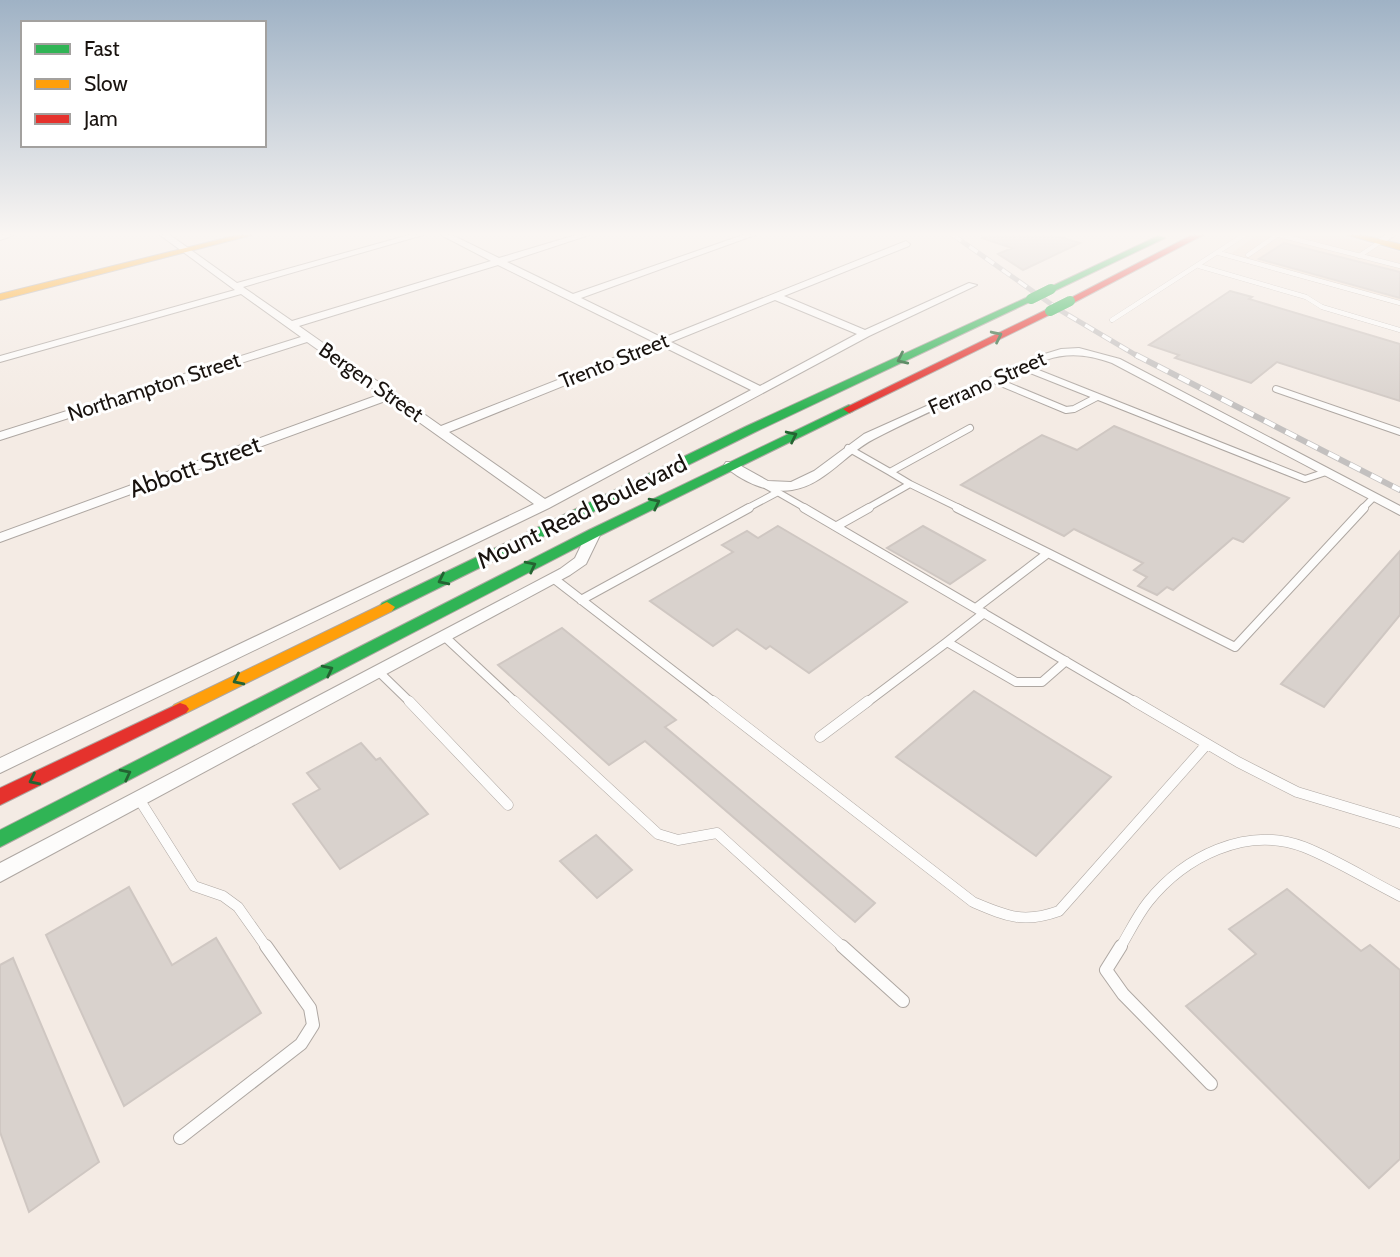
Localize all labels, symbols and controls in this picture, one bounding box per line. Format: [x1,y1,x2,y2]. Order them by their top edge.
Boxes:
legend [21,21,266,147]
text: Fast [84,36,120,61]
text: Slow [84,71,128,96]
text: Jam [83,106,118,131]
street label: Trento Street [556,327,672,394]
one-way arrow [989,331,1002,345]
street label: Bergen Street [314,337,428,427]
street label: Ferrano Street [924,345,1049,420]
street label: Northampton Street [64,347,243,426]
one-way arrow [897,350,910,364]
street label: Abbott Street [125,429,264,504]
one-way arrow [785,430,797,444]
street label: Mount Read Boulevard [472,448,691,575]
one-way arrow [648,497,660,511]
one-way arrow [523,561,536,574]
one-way arrow [438,572,450,586]
one-way arrow [321,665,333,679]
one-way arrow [233,672,245,686]
one-way arrow [119,769,131,783]
one-way arrow [29,772,41,786]

